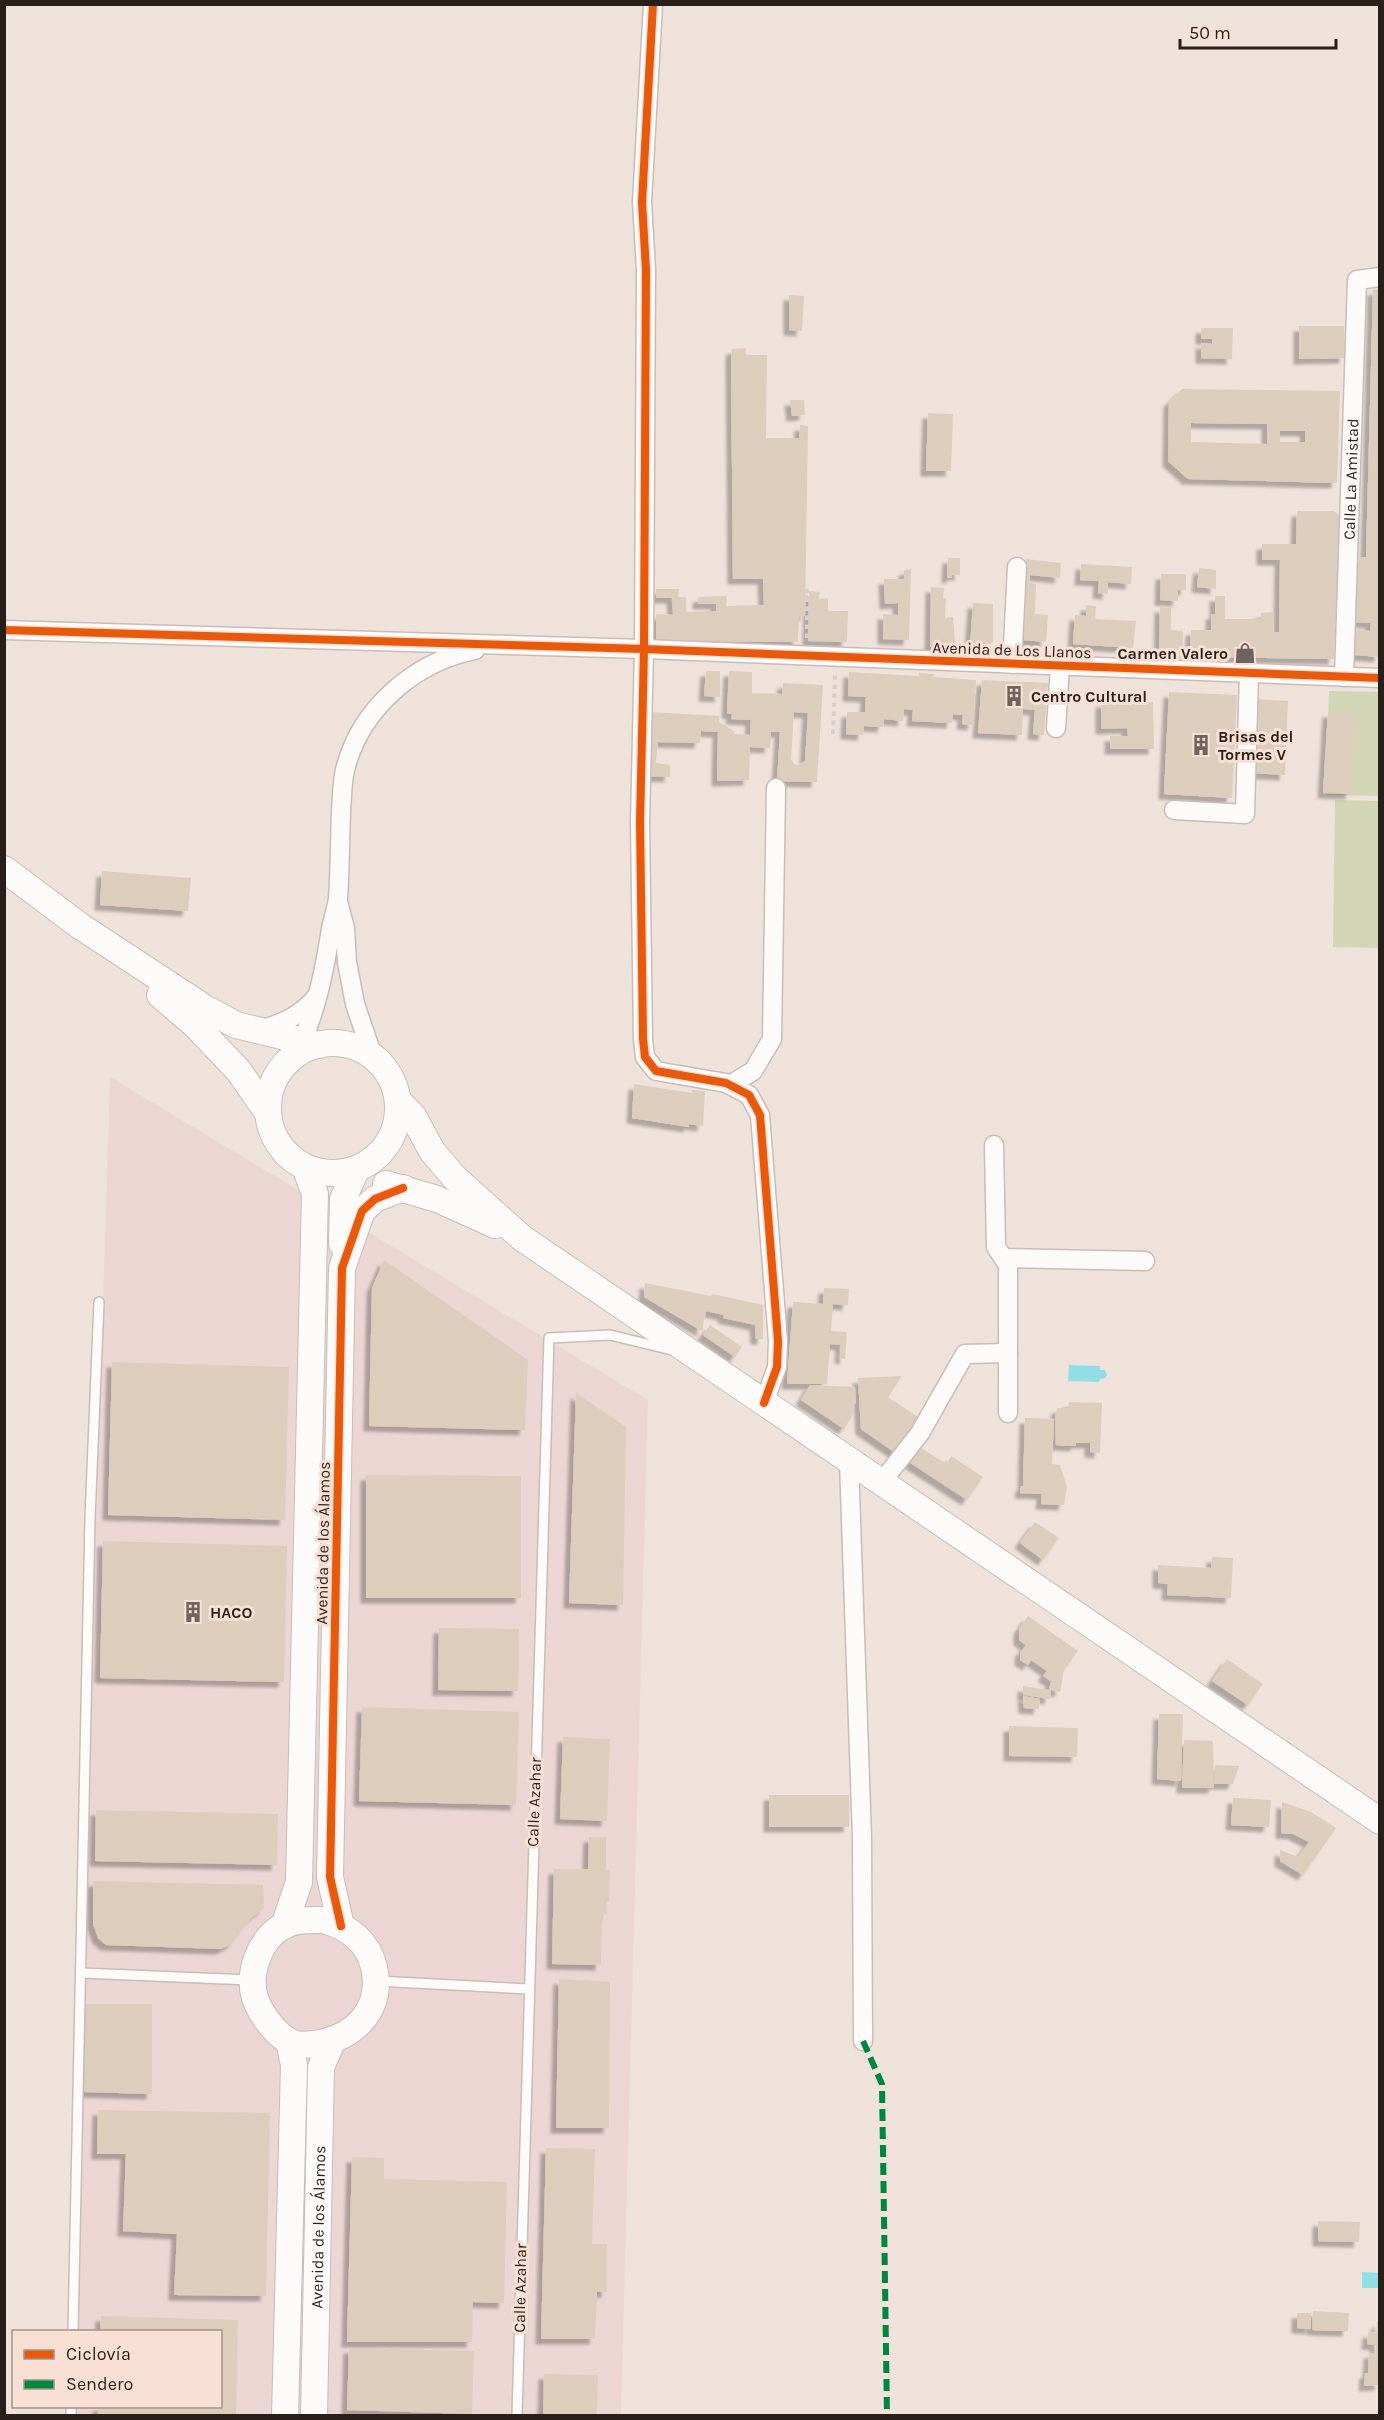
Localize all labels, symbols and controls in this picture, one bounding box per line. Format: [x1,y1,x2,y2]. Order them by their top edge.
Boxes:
scale bar [1180,12,1336,50]
text: 50 m [1189,22,1231,44]
street label: Calle La Amistad [1339,418,1362,540]
street label: Avenida de Los Llanos [932,638,1092,662]
shop icon: Carmen Valero [1233,641,1257,665]
place label: Carmen Valero [1117,644,1228,663]
building icon: Centro Cultural [1002,684,1026,708]
place label: Centro Cultural [1031,687,1147,706]
place label: Brisas del Tormes V [1218,727,1293,764]
building icon: Brisas del Tormes V [1189,733,1213,757]
street label: Avenida de los Álamos [312,1461,334,1625]
building icon: HACO [181,1600,205,1624]
place label: HACO [210,1603,252,1622]
street label: Calle Azahar [523,1757,545,1847]
street label: Avenida de los Álamos [307,2145,329,2309]
street label: Calle Azahar [510,2243,530,2333]
legend [12,2330,222,2408]
text: Ciclovía [66,2343,131,2365]
text: Sendero [66,2373,133,2395]

